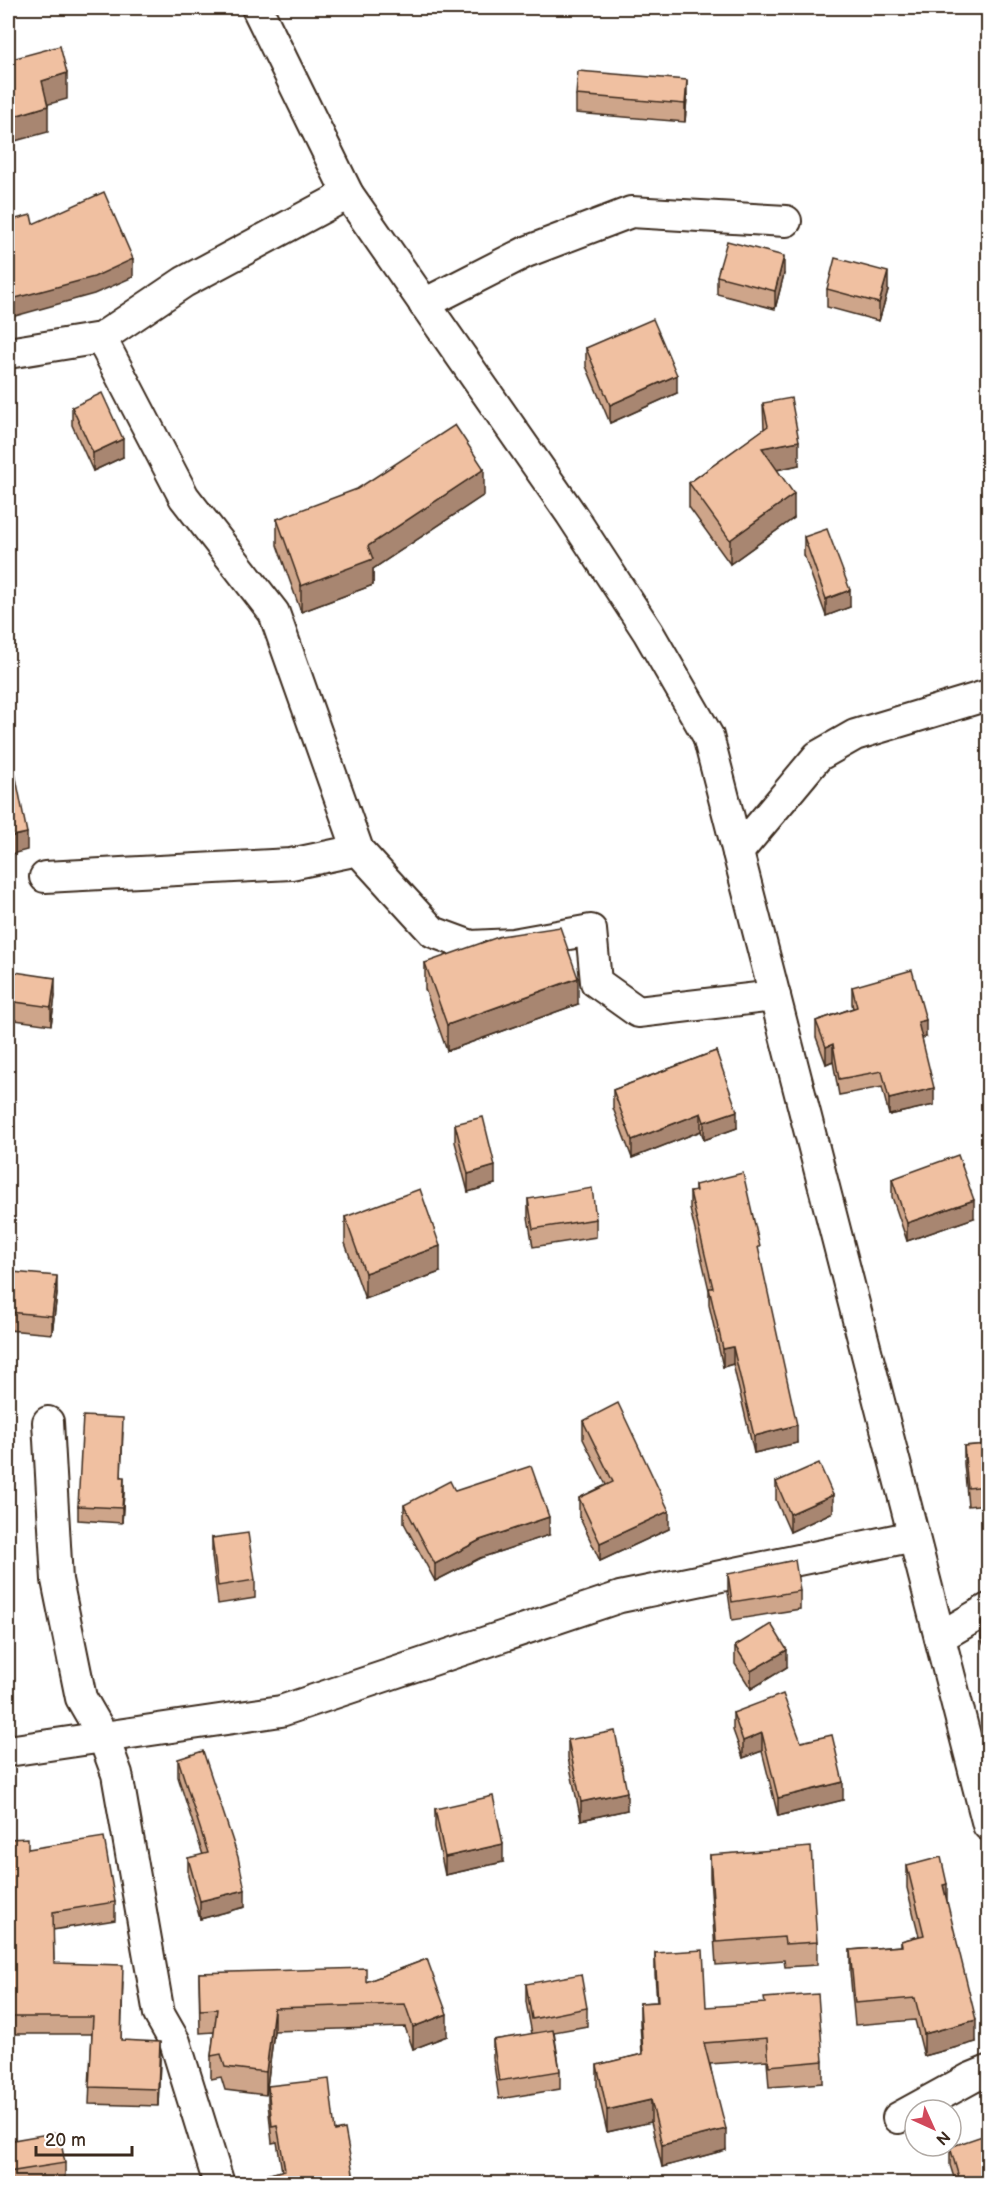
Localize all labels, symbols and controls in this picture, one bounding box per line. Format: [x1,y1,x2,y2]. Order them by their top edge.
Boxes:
north arrow [903,2098,963,2158]
scale bar [36,2119,132,2157]
text: N [932,2127,954,2149]
text: 20 m [45,2130,86,2151]

